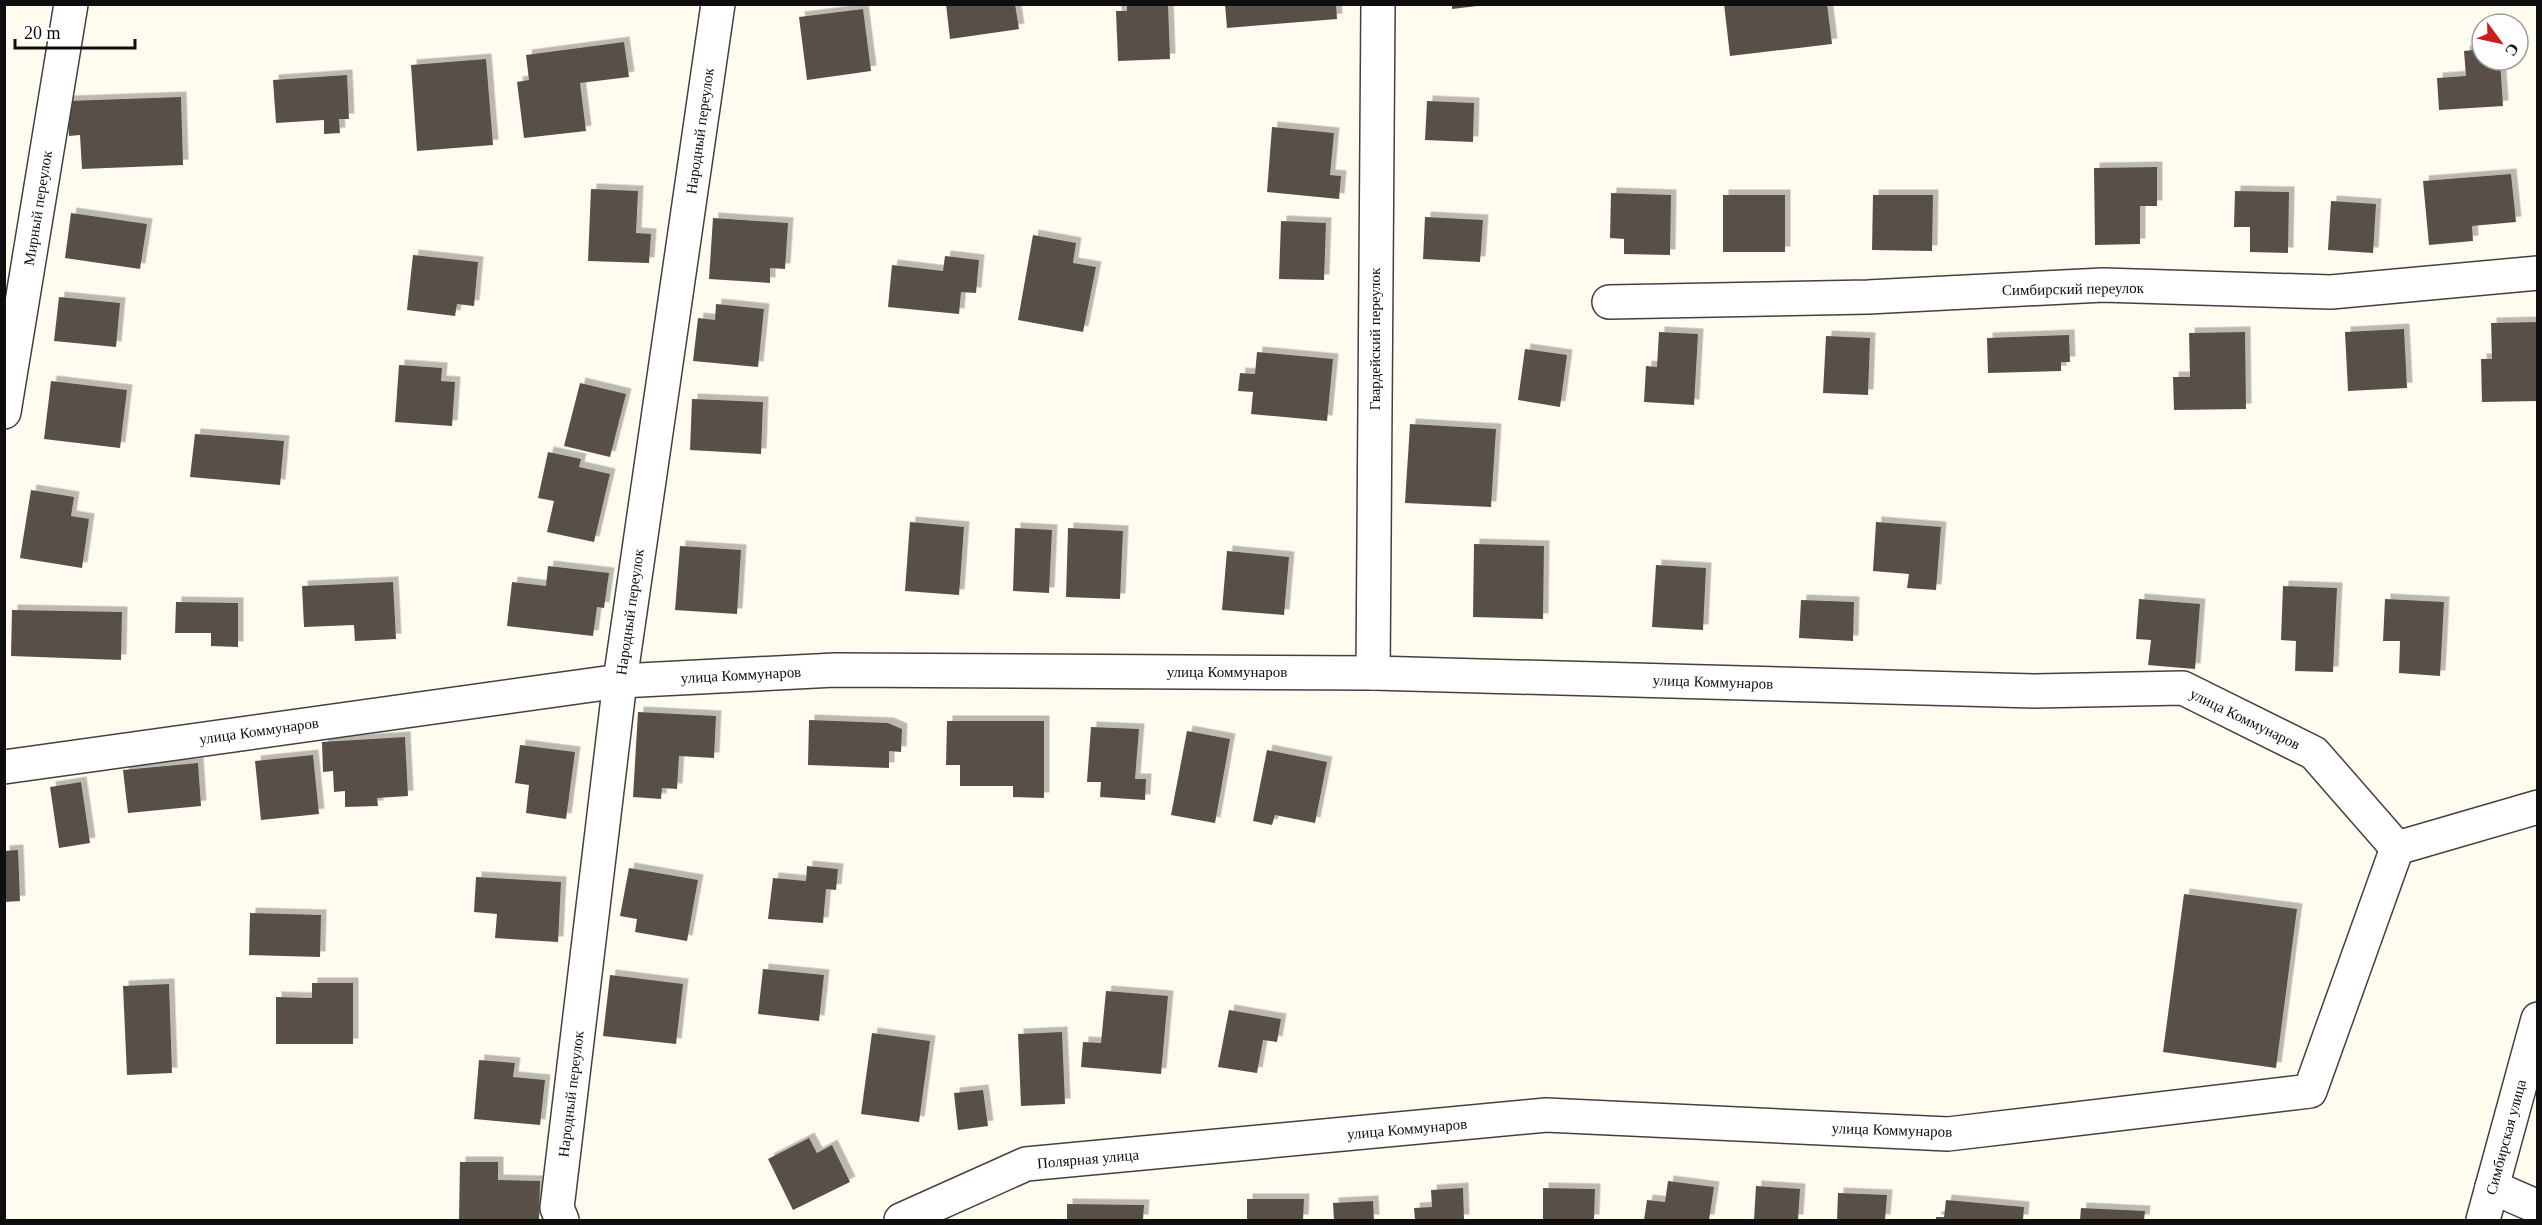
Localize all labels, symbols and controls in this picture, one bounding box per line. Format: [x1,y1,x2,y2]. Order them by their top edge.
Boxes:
scale bar [15,12,135,50]
north arrow [2470,12,2530,72]
text: 20 m [24,23,61,43]
text: С [2502,40,2522,59]
street label: Народный переулок [683,66,717,195]
street label: Мирный переулок [21,149,55,267]
street label: Гвардейский переулок [1367,267,1383,410]
street label: Симбирский переулок [2002,280,2145,298]
street label: Народный переулок [613,547,647,676]
street label: улица Коммунаров [680,664,802,686]
street label: улица Коммунаров [1167,664,1287,680]
street label: улица Коммунаров [1652,672,1774,692]
street label: улица Коммунаров [2187,685,2303,753]
street label: улица Коммунаров [198,715,320,747]
street label: Народный переулок [555,1029,587,1158]
street label: Симбирская улица [2483,1077,2529,1196]
street label: улица Коммунаров [1346,1116,1468,1142]
street label: улица Коммунаров [1831,1120,1953,1140]
street label: Полярная улица [1036,1147,1140,1171]

